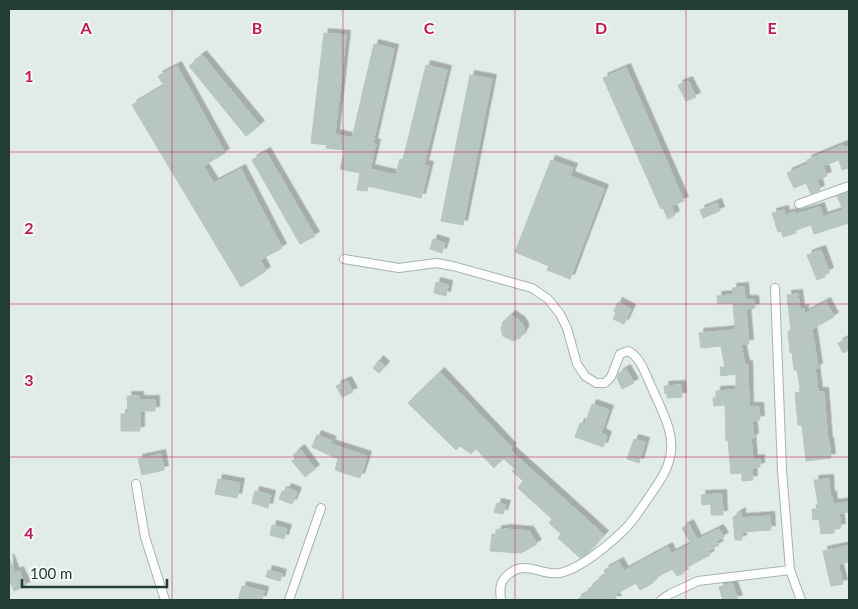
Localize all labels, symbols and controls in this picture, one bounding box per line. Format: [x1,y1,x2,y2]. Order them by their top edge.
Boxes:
text: A [79,18,92,37]
text: B [252,18,262,37]
text: C [424,18,435,37]
text: D [595,18,607,37]
text: E [767,18,777,37]
text: 1 [24,66,34,85]
text: 2 [24,218,34,237]
text: 3 [24,370,34,389]
text: 4 [24,523,34,542]
scale bar [22,556,168,588]
text: 100 m [30,564,72,582]

